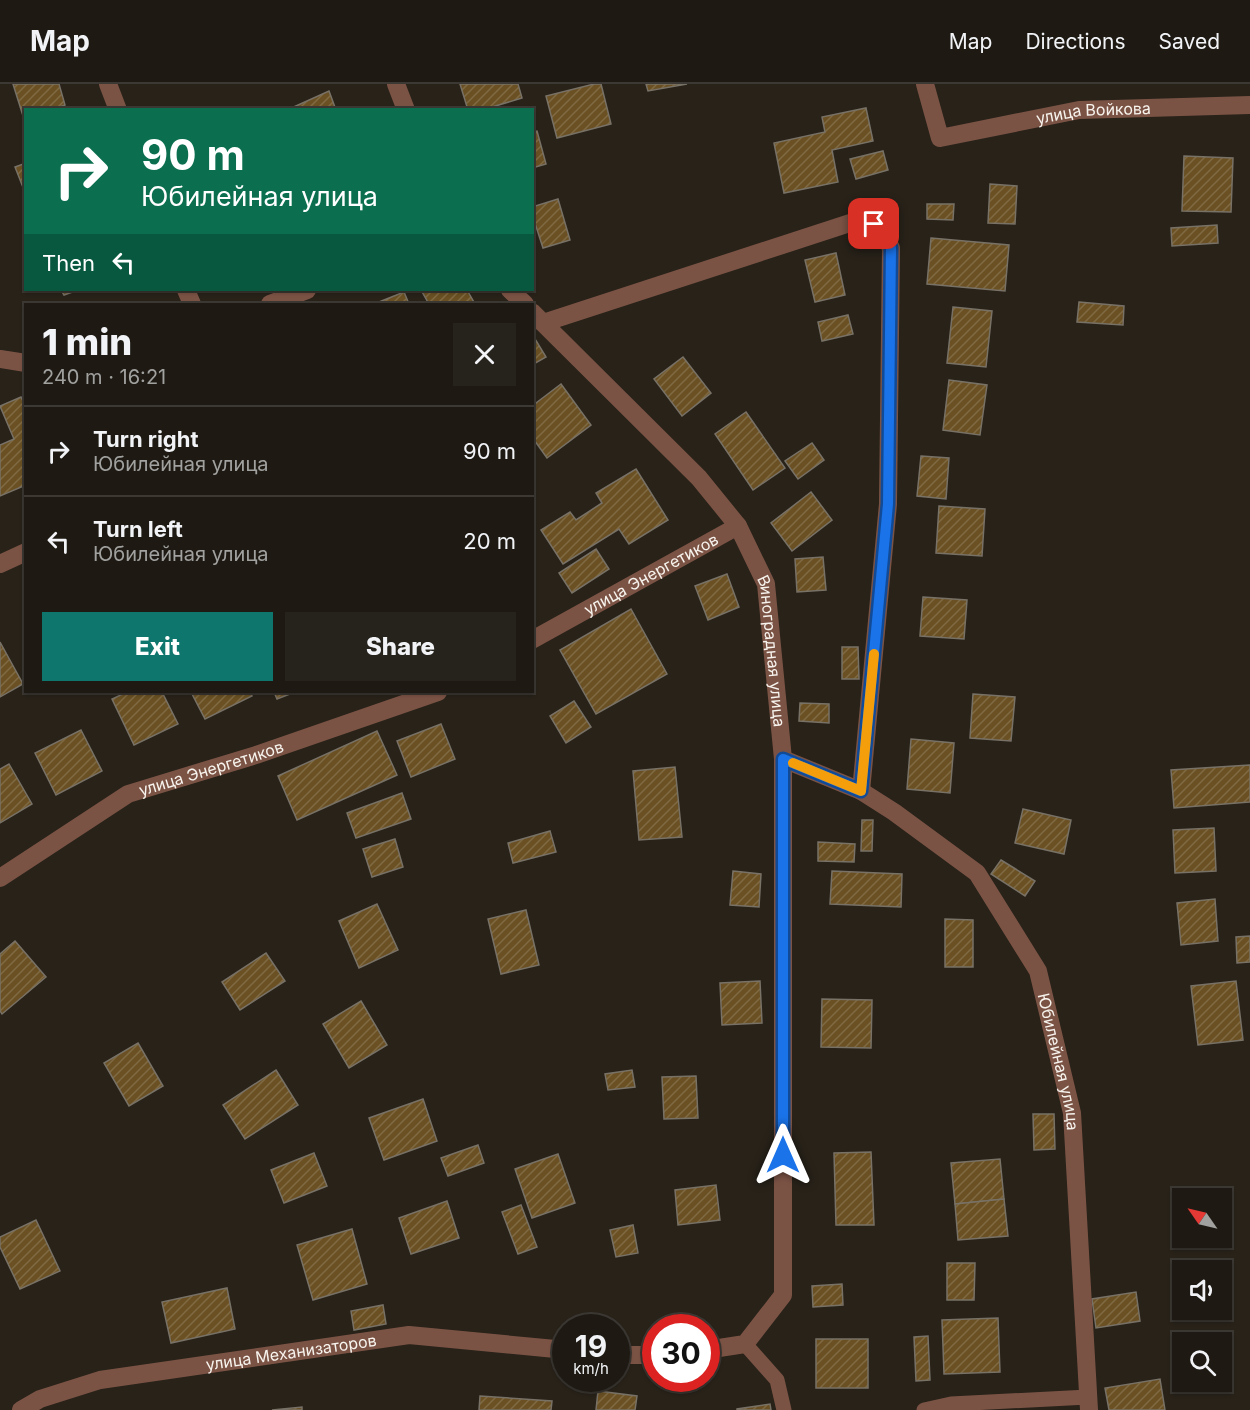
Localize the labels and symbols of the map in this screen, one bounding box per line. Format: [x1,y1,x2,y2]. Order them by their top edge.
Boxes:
street label: улица Войкова [1034,98,1151,128]
pin [848,198,899,249]
street label: улица Энергетиков [580,529,722,619]
street label: Виноградная улица [753,572,790,728]
street label: улица Энергетиков [136,736,286,800]
street label: Юбилейная улица [1034,991,1083,1131]
position arrow [751,1123,815,1187]
north arrow [1172,1188,1232,1248]
speed limit sign: 30 [642,1314,720,1392]
street label: улица Механизаторов [204,1330,378,1374]

